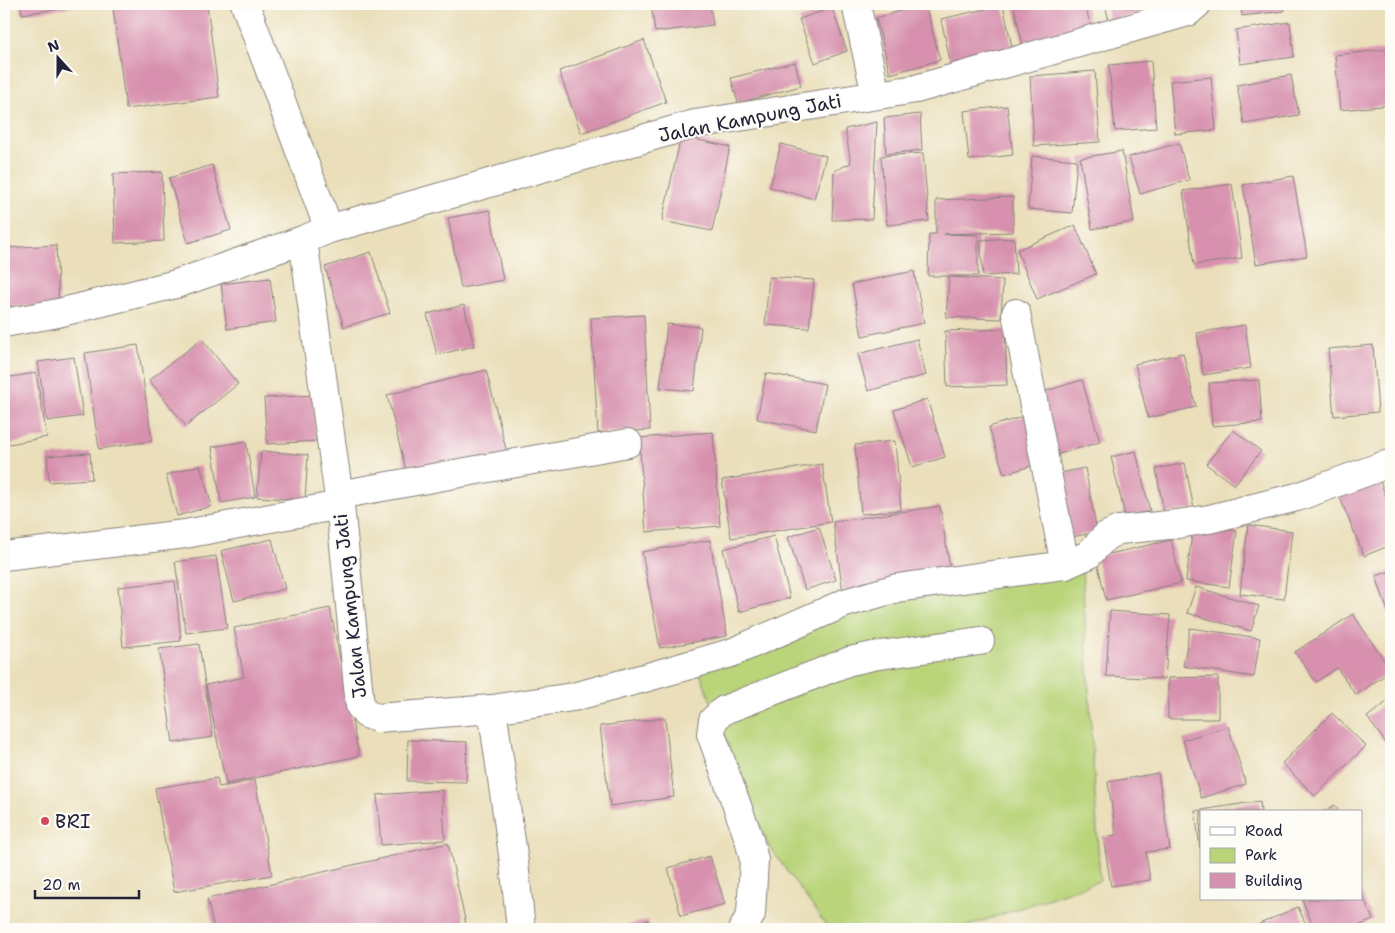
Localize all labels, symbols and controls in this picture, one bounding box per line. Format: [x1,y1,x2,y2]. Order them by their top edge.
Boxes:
north arrow [32,32,82,82]
text: N [45,35,62,56]
street label: Jalan Kampung Jati [656,88,844,148]
street label: Jalan Kampung Jati [328,512,372,700]
place label: BRI [55,809,91,834]
legend [1200,810,1362,900]
marker: BRI [39,815,51,827]
text: Road [1245,821,1283,841]
text: Park [1245,845,1277,865]
scale bar [35,868,139,900]
text: Building [1245,871,1302,891]
text: 20 m [42,875,81,895]

